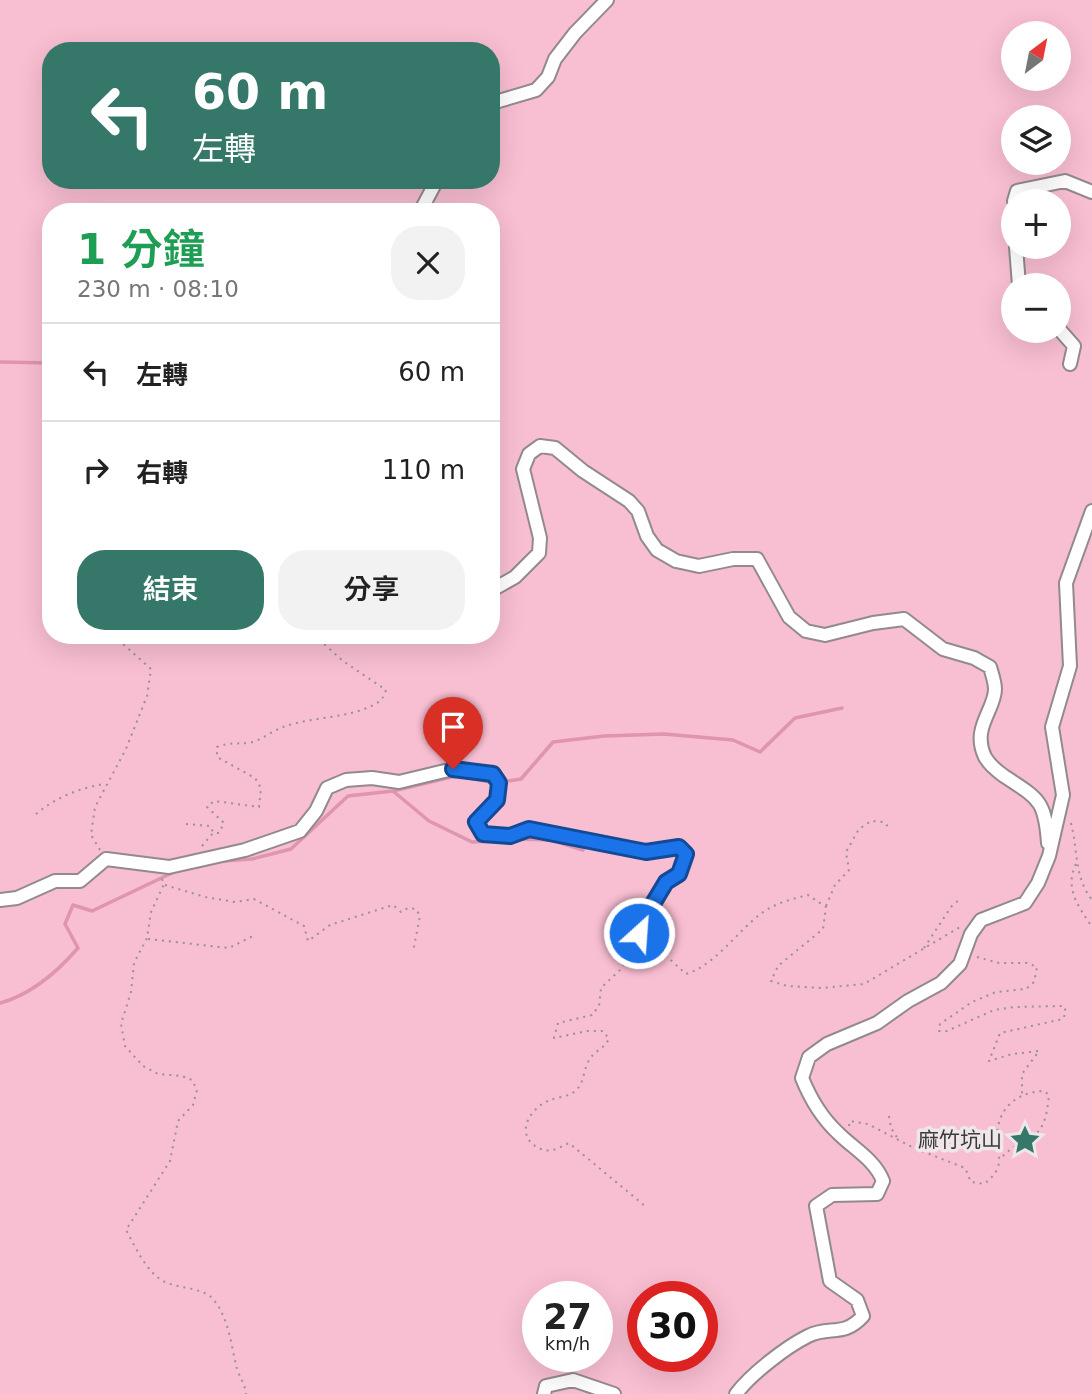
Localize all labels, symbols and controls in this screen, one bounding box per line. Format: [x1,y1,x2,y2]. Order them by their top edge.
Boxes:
north arrow [1001,21,1071,91]
map controls [1001,21,1071,343]
text: 60 m [192,64,328,121]
icon: left [77,70,168,161]
button: layers [1001,105,1071,175]
text: 左轉 [192,130,256,168]
button: + [1001,189,1071,259]
text: 1 分鐘 [77,225,205,274]
button: close [391,226,465,300]
button: − [1001,273,1071,343]
text: 230 m · 08:10 [77,276,239,302]
icon: left [77,353,115,391]
text: 60 m [398,357,465,387]
text: 左轉 [136,360,188,390]
icon: right [77,451,115,489]
text: 110 m [382,455,465,485]
text: 右轉 [136,458,188,488]
button: 結束 [77,550,264,630]
button: 分享 [278,550,465,630]
pin [423,697,483,769]
icon: arrive [434,708,472,746]
position arrow [602,896,676,970]
place icon: 麻竹坑山 [1008,1123,1042,1157]
place label: 麻竹坑山 [918,1128,1002,1152]
speed limit sign: 30 [627,1281,718,1372]
text: 27 [543,1297,592,1337]
text: km/h [545,1333,590,1354]

